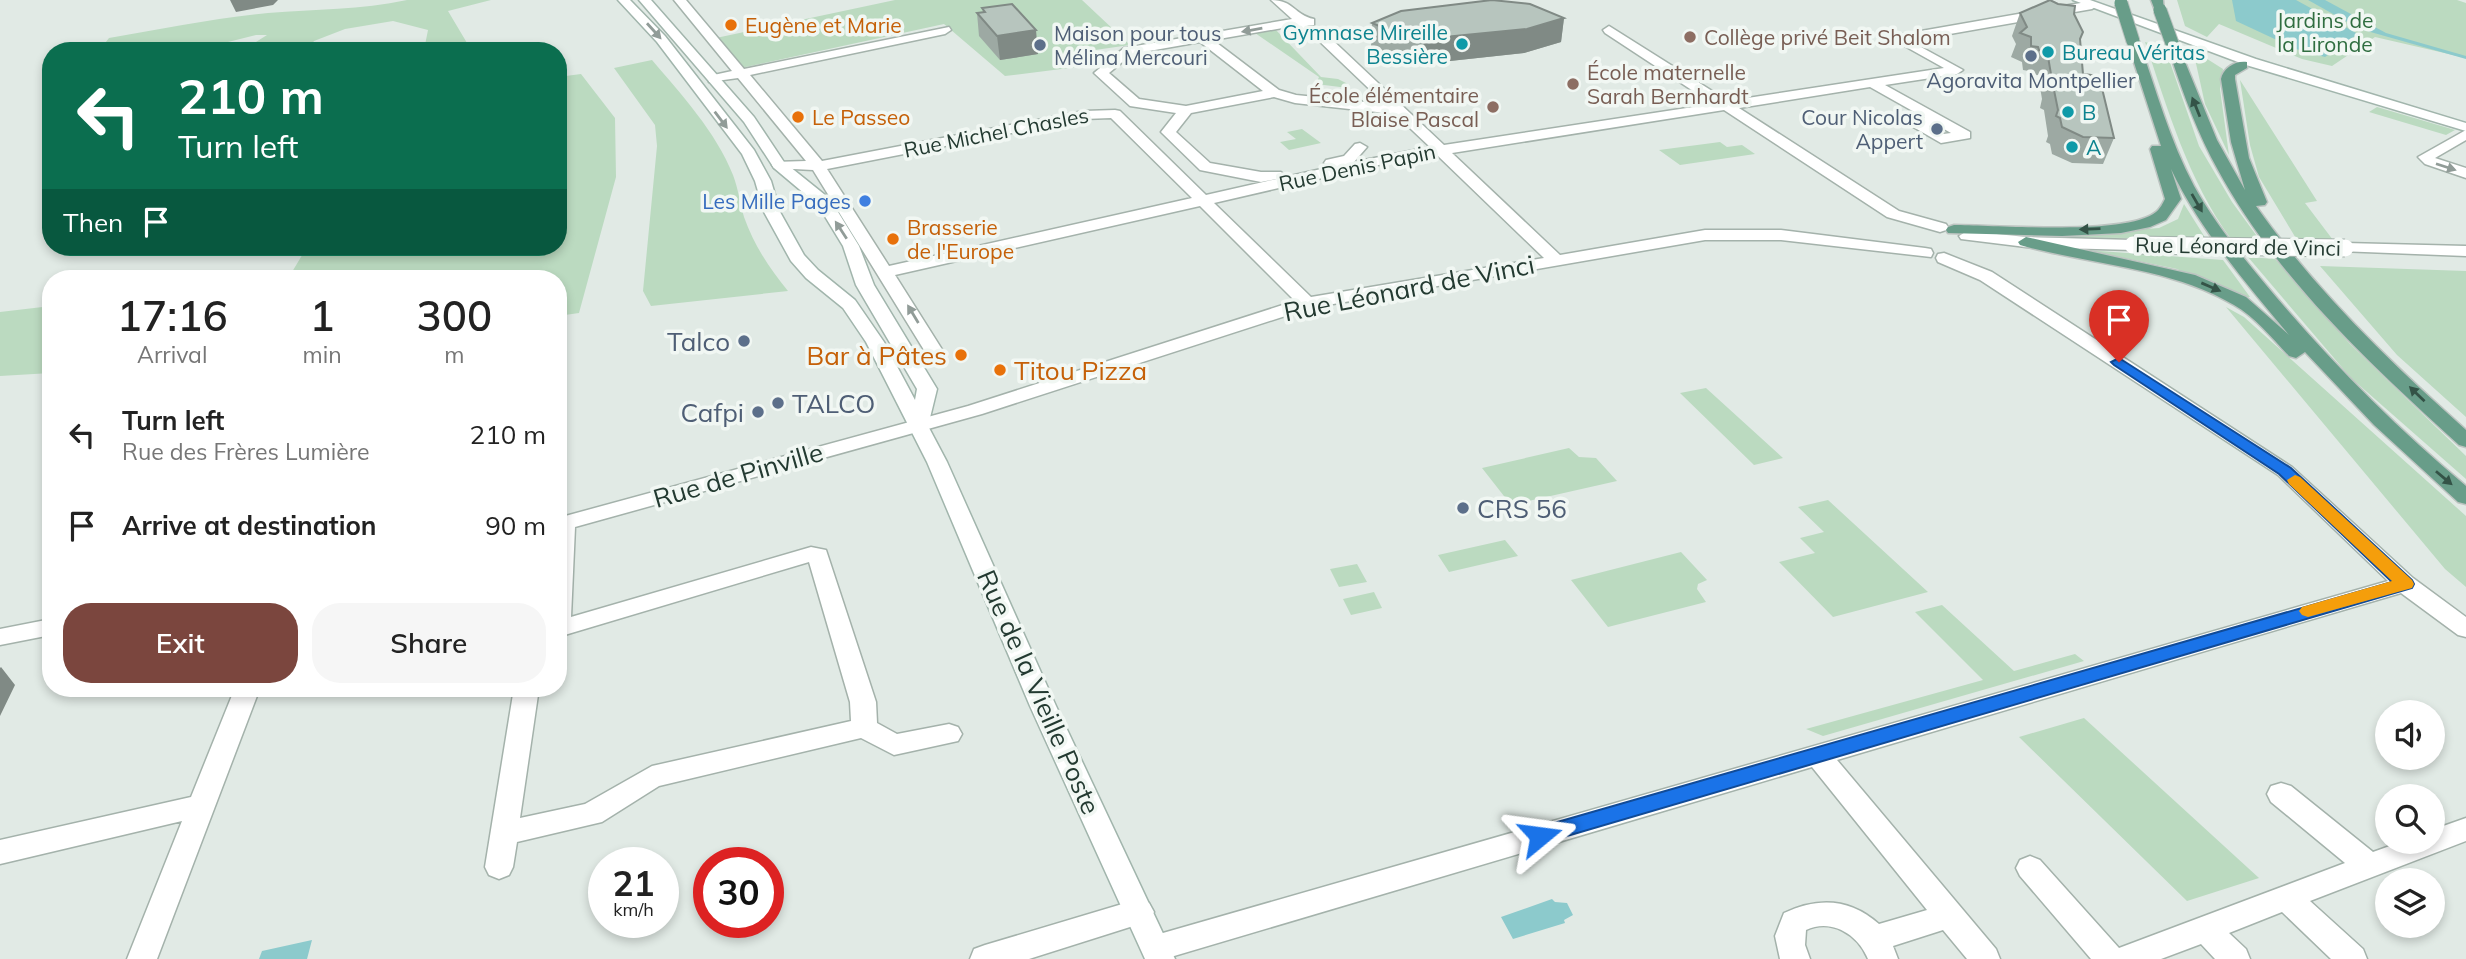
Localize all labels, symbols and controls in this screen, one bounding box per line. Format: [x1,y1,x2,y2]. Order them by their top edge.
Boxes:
park label: Jardins de la Lironde [2277,7,2373,57]
place label: Eugène et Marie [745,12,902,38]
marker: Eugène et Marie [723,17,739,33]
place label: Gymnase Mireille Bessière [1282,19,1448,69]
place label: Maison pour tous Mélina Mercouri [1054,20,1221,70]
one-way arrow [645,22,661,39]
place label: Collège privé Beit Shalom [1704,24,1951,50]
one-way arrow [1241,25,1263,36]
marker: Collège privé Beit Shalom [1682,29,1698,45]
marker: Gymnase Mireille Bessière [1454,36,1470,52]
marker: Maison pour tous Mélina Mercouri [1032,37,1048,53]
place label: Bureau Véritas [2062,39,2205,65]
marker: Bureau Véritas [2040,44,2056,60]
marker: Agoravita Montpellier [2023,48,2039,64]
place label: École maternelle Sarah Bernhardt [1587,59,1749,109]
text: 210 m [178,65,324,126]
place label: Agoravita Montpellier [1926,67,2136,93]
icon: left [63,70,154,161]
marker: École maternelle Sarah Bernhardt [1565,76,1581,92]
place label: École élémentaire Blaise Pascal [1309,82,1479,132]
one-way arrow [2190,96,2201,117]
marker: École élémentaire Blaise Pascal [1485,99,1501,115]
place label: B [2082,99,2096,125]
street label: Rue Michel Chasles [901,101,1091,163]
place label: Le Passeo [812,104,910,130]
place label: Cour Nicolas Appert [1801,104,1923,154]
marker: B [2060,104,2076,120]
marker: Le Passeo [790,109,806,125]
one-way arrow [714,110,728,129]
marker: Cour Nicolas Appert [1929,121,1945,137]
text: Turn left [178,126,298,166]
place label: A [2086,134,2102,160]
street label: Rue Denis Papin [1276,138,1438,196]
marker: A [2064,139,2080,155]
one-way arrow [2435,162,2456,172]
place label: Les Mille Pages [702,188,851,214]
marker: Les Mille Pages [857,193,873,209]
one-way arrow [2190,193,2203,212]
icon: arrive [137,203,175,241]
text: Then [63,206,123,239]
place label: Brasserie de l'Europe [907,214,1014,264]
one-way arrow [835,221,848,240]
one-way arrow [2079,224,2101,235]
marker: Brasserie de l'Europe [885,231,901,247]
street label: Rue Léonard de Vinci [2135,231,2341,261]
street label: Rue Léonard de Vinci [1281,248,1537,328]
one-way arrow [2200,282,2221,293]
text: 17:16 [117,289,228,342]
text: 1 [309,289,335,342]
text: 300 [417,289,492,342]
pin [2089,290,2149,362]
icon: arrive [2100,301,2138,339]
one-way arrow [906,305,919,324]
place label: Talco [667,325,730,358]
marker: Talco [736,333,752,349]
place label: Bar à Pâtes [807,339,947,372]
text: Arrival [137,340,207,369]
text: min [302,340,342,369]
text: m [444,340,464,369]
marker: Bar à Pâtes [953,347,969,363]
place label: Titou Pizza [1014,354,1147,387]
marker: Titou Pizza [992,362,1008,378]
one-way arrow [2408,386,2425,403]
place label: TALCO [792,387,875,420]
marker: TALCO [770,395,786,411]
place label: Cafpi [680,396,744,429]
text: Turn left [122,404,224,437]
marker: Cafpi [750,404,766,420]
icon: left [63,416,101,454]
text: 210 m [470,418,546,451]
street label: Rue de Pinville [649,435,827,515]
text: Rue des Frères Lumière [122,437,369,466]
one-way arrow [2435,470,2452,485]
place label: CRS 56 [1477,492,1567,525]
marker: CRS 56 [1455,500,1471,516]
icon: arrive [63,507,101,545]
text: Arrive at destination [122,509,377,542]
text: 90 m [485,509,546,542]
street label: Rue de la Vieille Poste [970,565,1108,819]
button: Exit [63,603,298,683]
button: Share [312,603,546,683]
map controls [2375,700,2445,938]
button: sound [2375,700,2445,770]
button: search [2375,784,2445,854]
position arrow [1503,799,1577,873]
speed limit sign: 30 [693,847,784,938]
text: 21 [612,861,655,905]
button: layers [2375,868,2445,938]
text: km/h [613,898,654,921]

